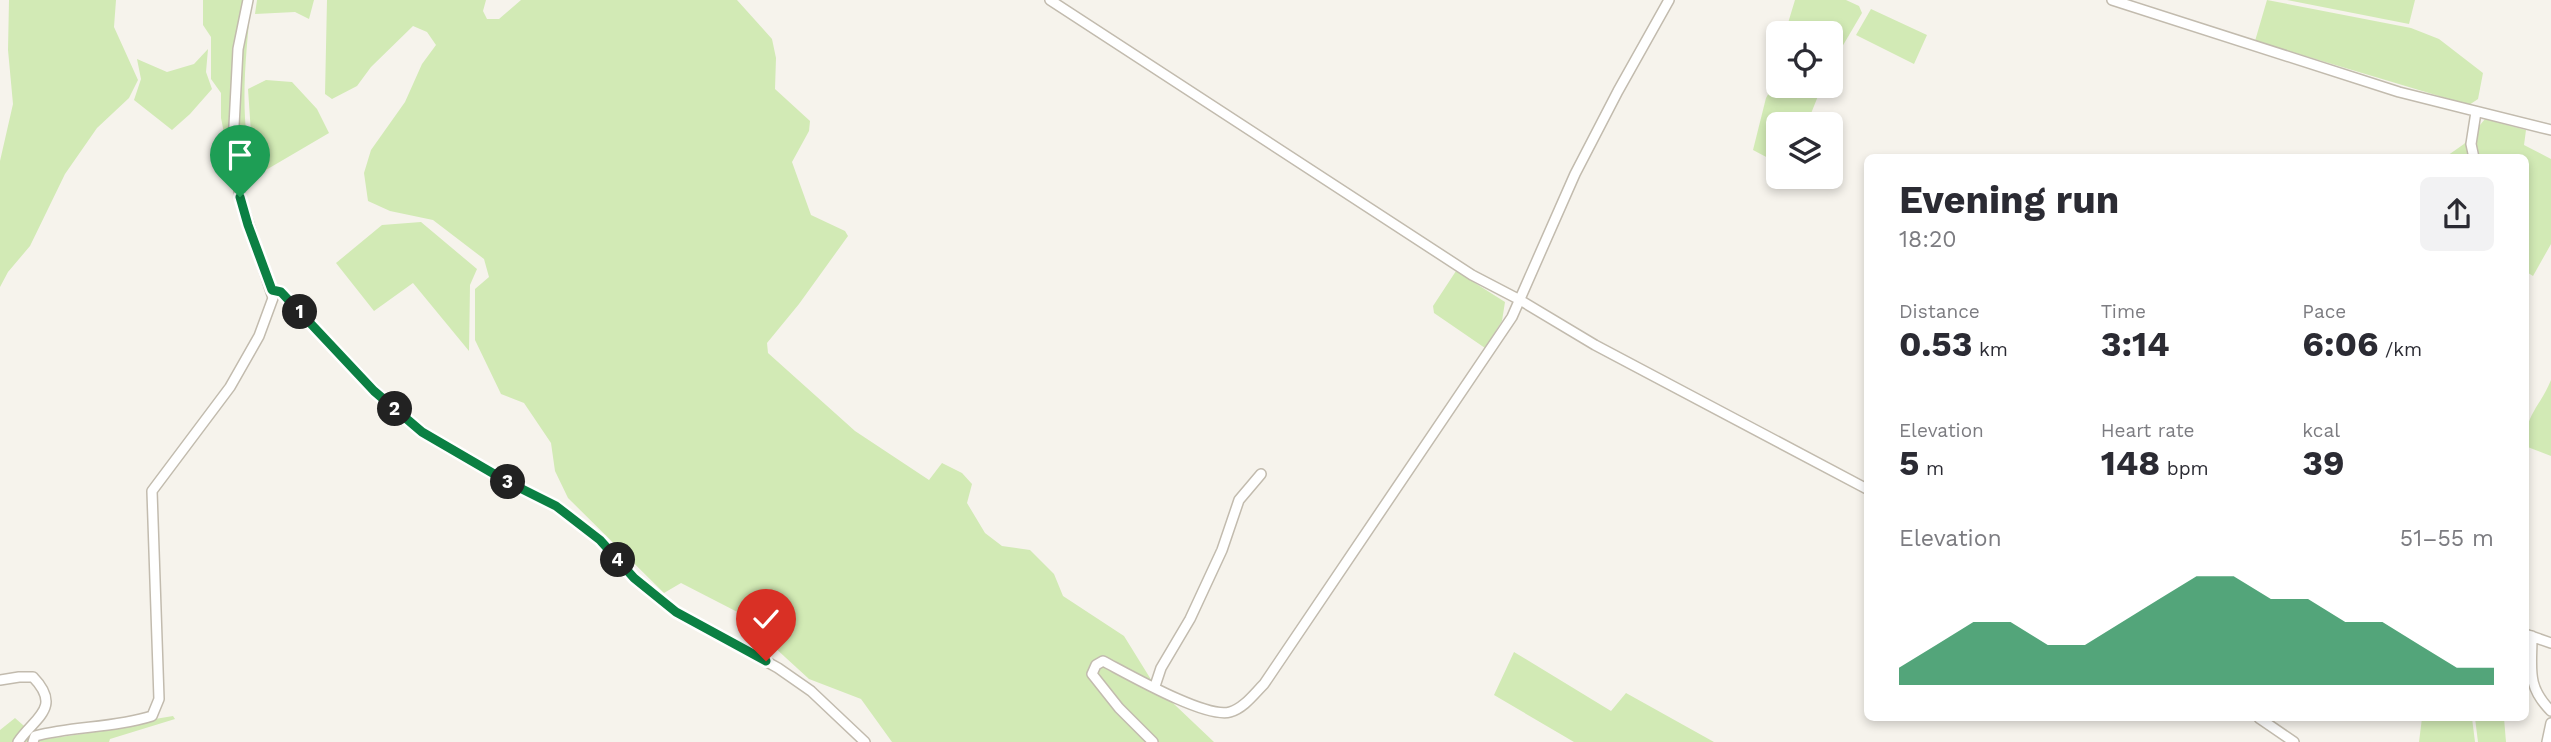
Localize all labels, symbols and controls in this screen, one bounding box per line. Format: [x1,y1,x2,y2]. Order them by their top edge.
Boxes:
map controls [1766,21,1843,189]
button: locate [1766,21,1843,98]
button: layers [1766,112,1843,189]
pin [210,125,270,197]
icon: arrive [221,136,259,174]
button: share [2420,177,2494,251]
text: Evening run [1899,178,2119,222]
text: 18:20 [1899,226,1957,253]
pin: 1 [282,294,318,330]
text: 1 [295,300,304,323]
text: Distance [1899,300,1980,323]
text: Time [2101,300,2146,323]
text: Pace [2302,300,2346,323]
text: 0.53 [1899,323,1973,365]
text: 3:14 [2101,323,2170,365]
text: 6:06 [2302,323,2379,365]
text: km [1973,338,2008,361]
text: /km [2379,338,2422,361]
pin: 2 [378,392,412,426]
text: 2 [389,397,400,420]
text: Elevation [1899,419,1984,442]
text: Heart rate [2101,419,2195,442]
text: kcal [2302,419,2340,442]
text: 5 [1899,442,1919,484]
text: 148 [2101,442,2160,484]
text: 39 [2302,442,2345,484]
text: m [1919,457,1944,480]
text: bpm [2160,457,2209,480]
pin: 3 [490,464,526,500]
text: 3 [502,470,513,493]
text: Elevation [1899,525,2002,552]
text: 51–55 m [2400,525,2494,552]
pin: 4 [600,542,636,578]
text: 4 [611,548,624,571]
pin [736,589,796,661]
icon: check [747,600,785,638]

